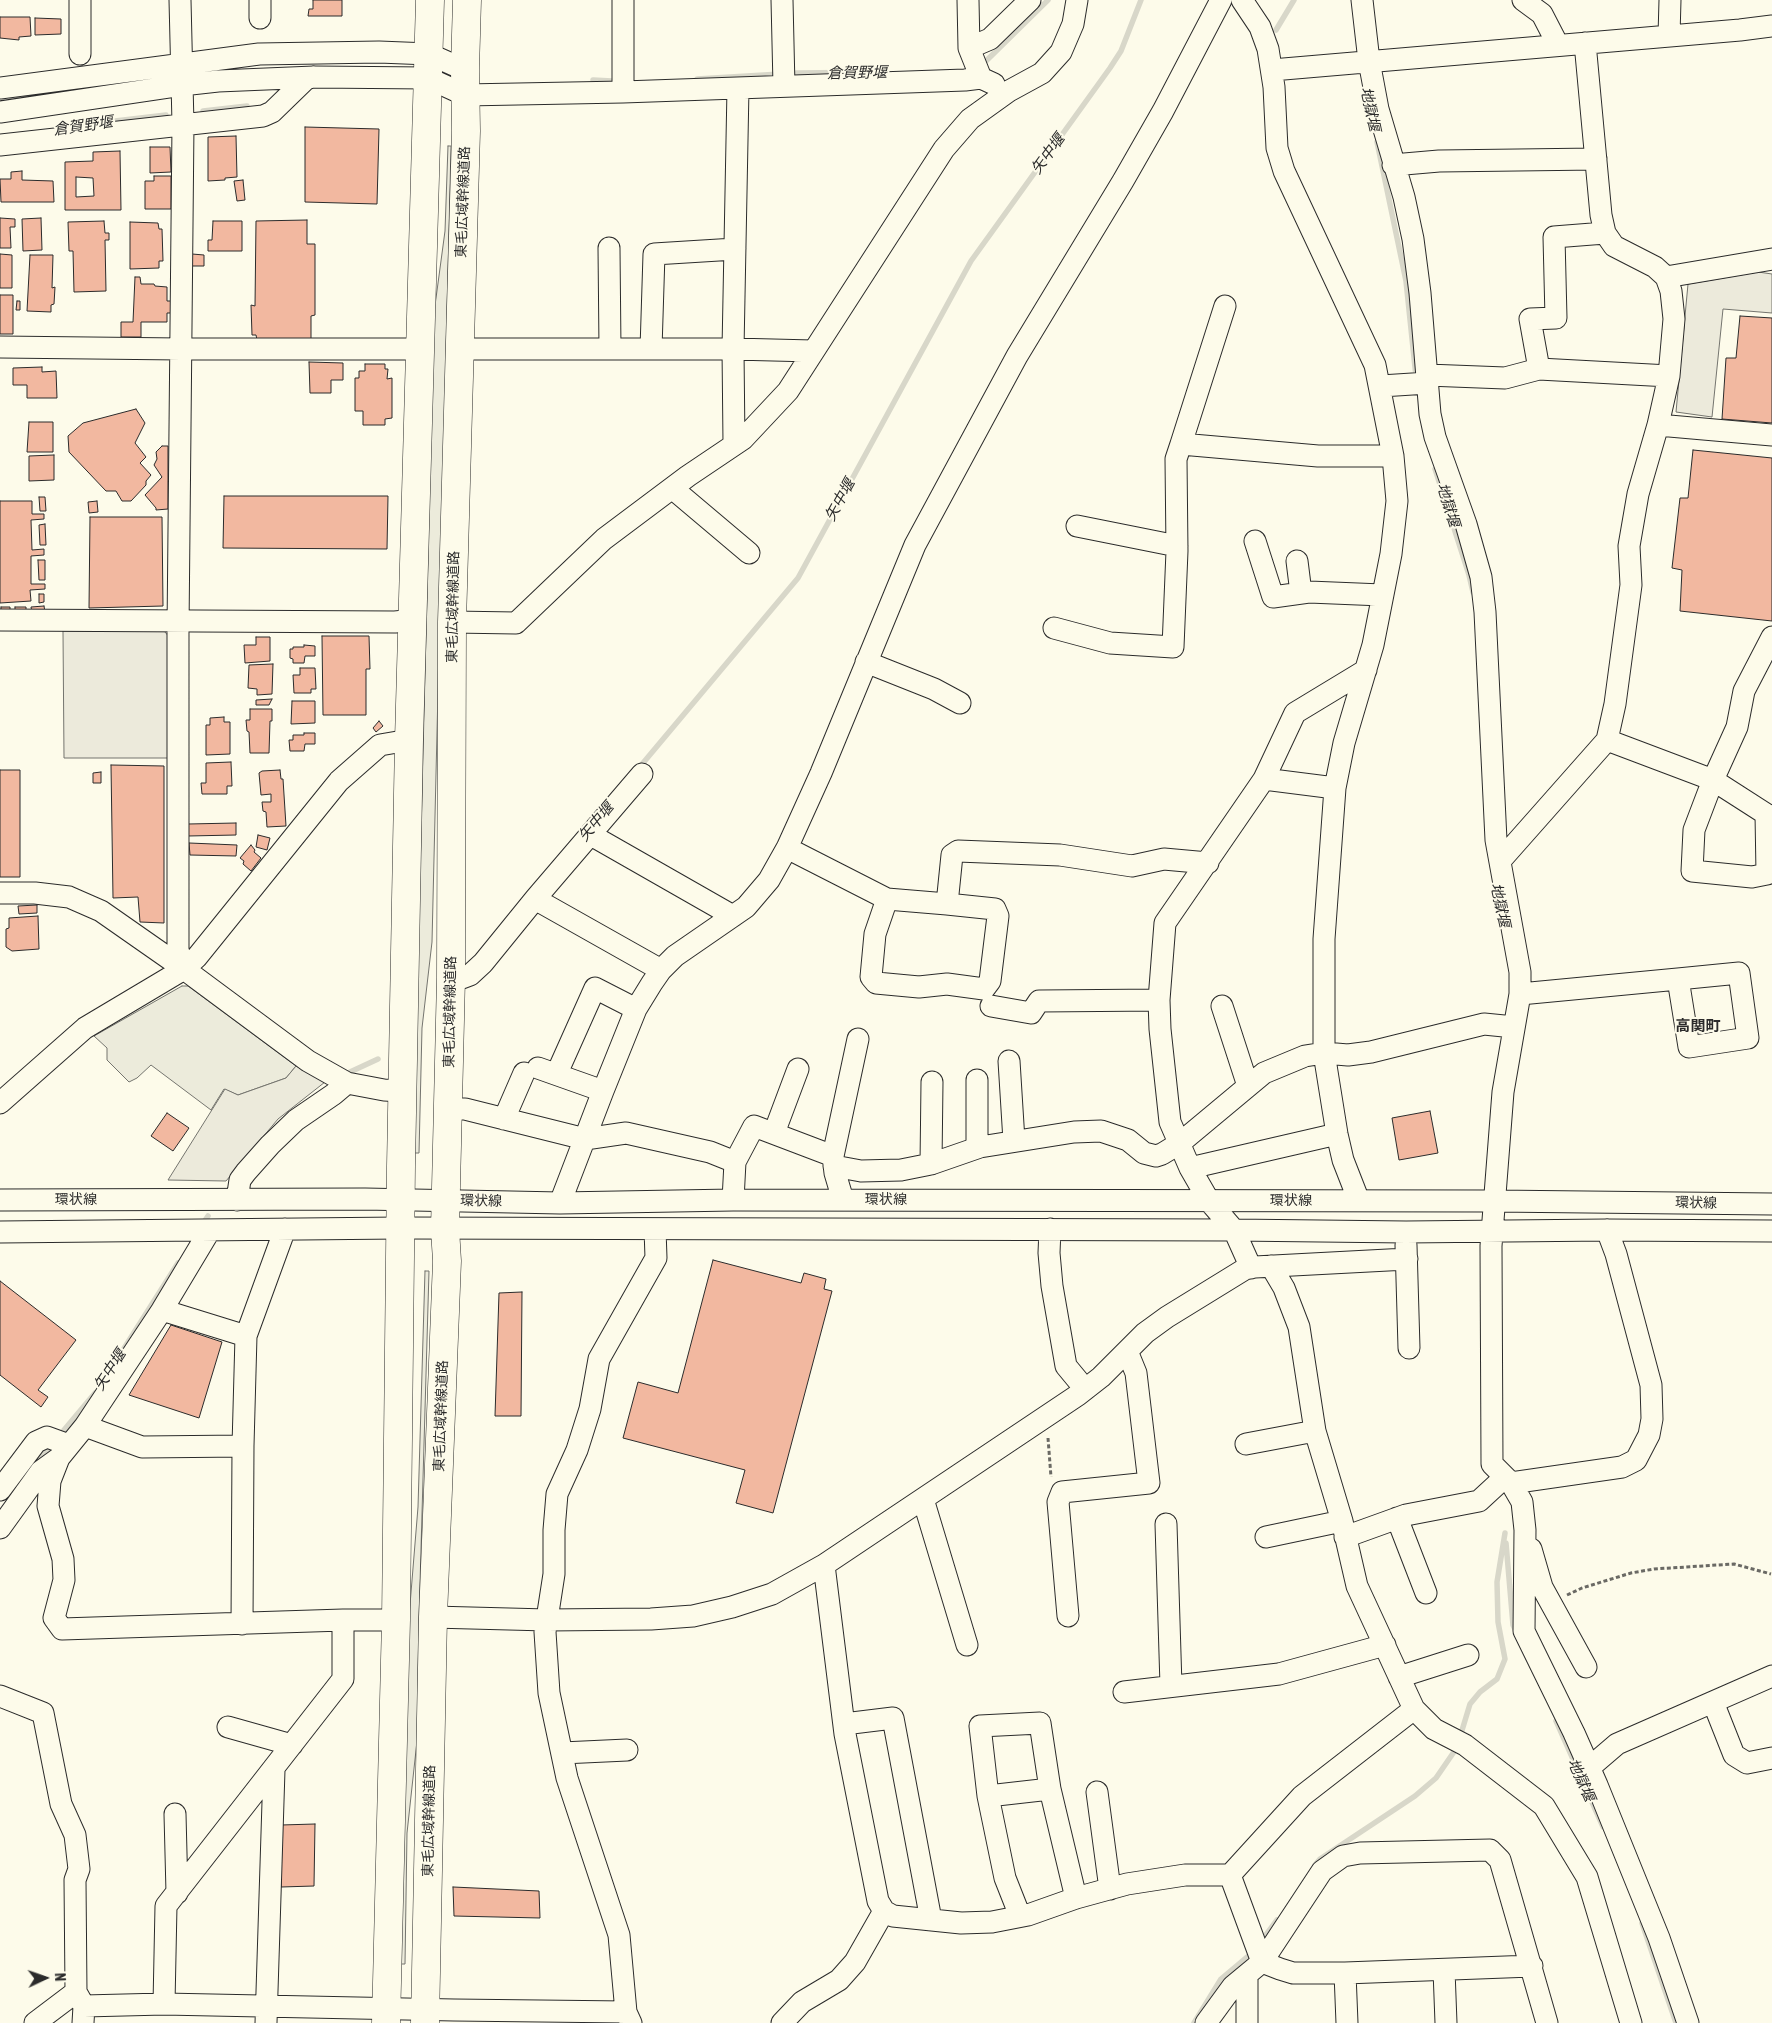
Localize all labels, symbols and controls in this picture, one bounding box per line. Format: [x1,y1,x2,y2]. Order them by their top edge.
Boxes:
water label: 倉賀野堰 [827,63,887,83]
water label: 地獄堰 [1357,85,1383,133]
water label: 倉賀野堰 [52,113,114,139]
water label: 矢中堰 [1027,131,1069,177]
street label: 東毛広域幹線道路 [453,146,473,258]
water label: 矢中堰 [821,476,859,524]
water label: 地獄堰 [1433,481,1463,529]
street label: 東毛広域幹線道路 [444,551,462,663]
water label: 矢中堰 [575,799,617,845]
water label: 地獄堰 [1487,881,1513,929]
street label: 東毛広域幹線道路 [441,956,459,1068]
district label: 高関町 [1676,1017,1720,1035]
street label: 環状線 [55,1192,97,1208]
street label: 環状線 [460,1192,502,1210]
street label: 環状線 [865,1192,907,1208]
street label: 環状線 [1270,1193,1312,1209]
street label: 環状線 [1675,1194,1717,1212]
water label: 矢中堰 [90,1346,130,1394]
street label: 東毛広域幹線道路 [431,1360,451,1472]
water label: 地獄堰 [1564,1756,1598,1804]
street label: 東毛広域幹線道路 [420,1765,438,1877]
north arrow [20,1953,70,2003]
text: N [52,1973,68,1982]

